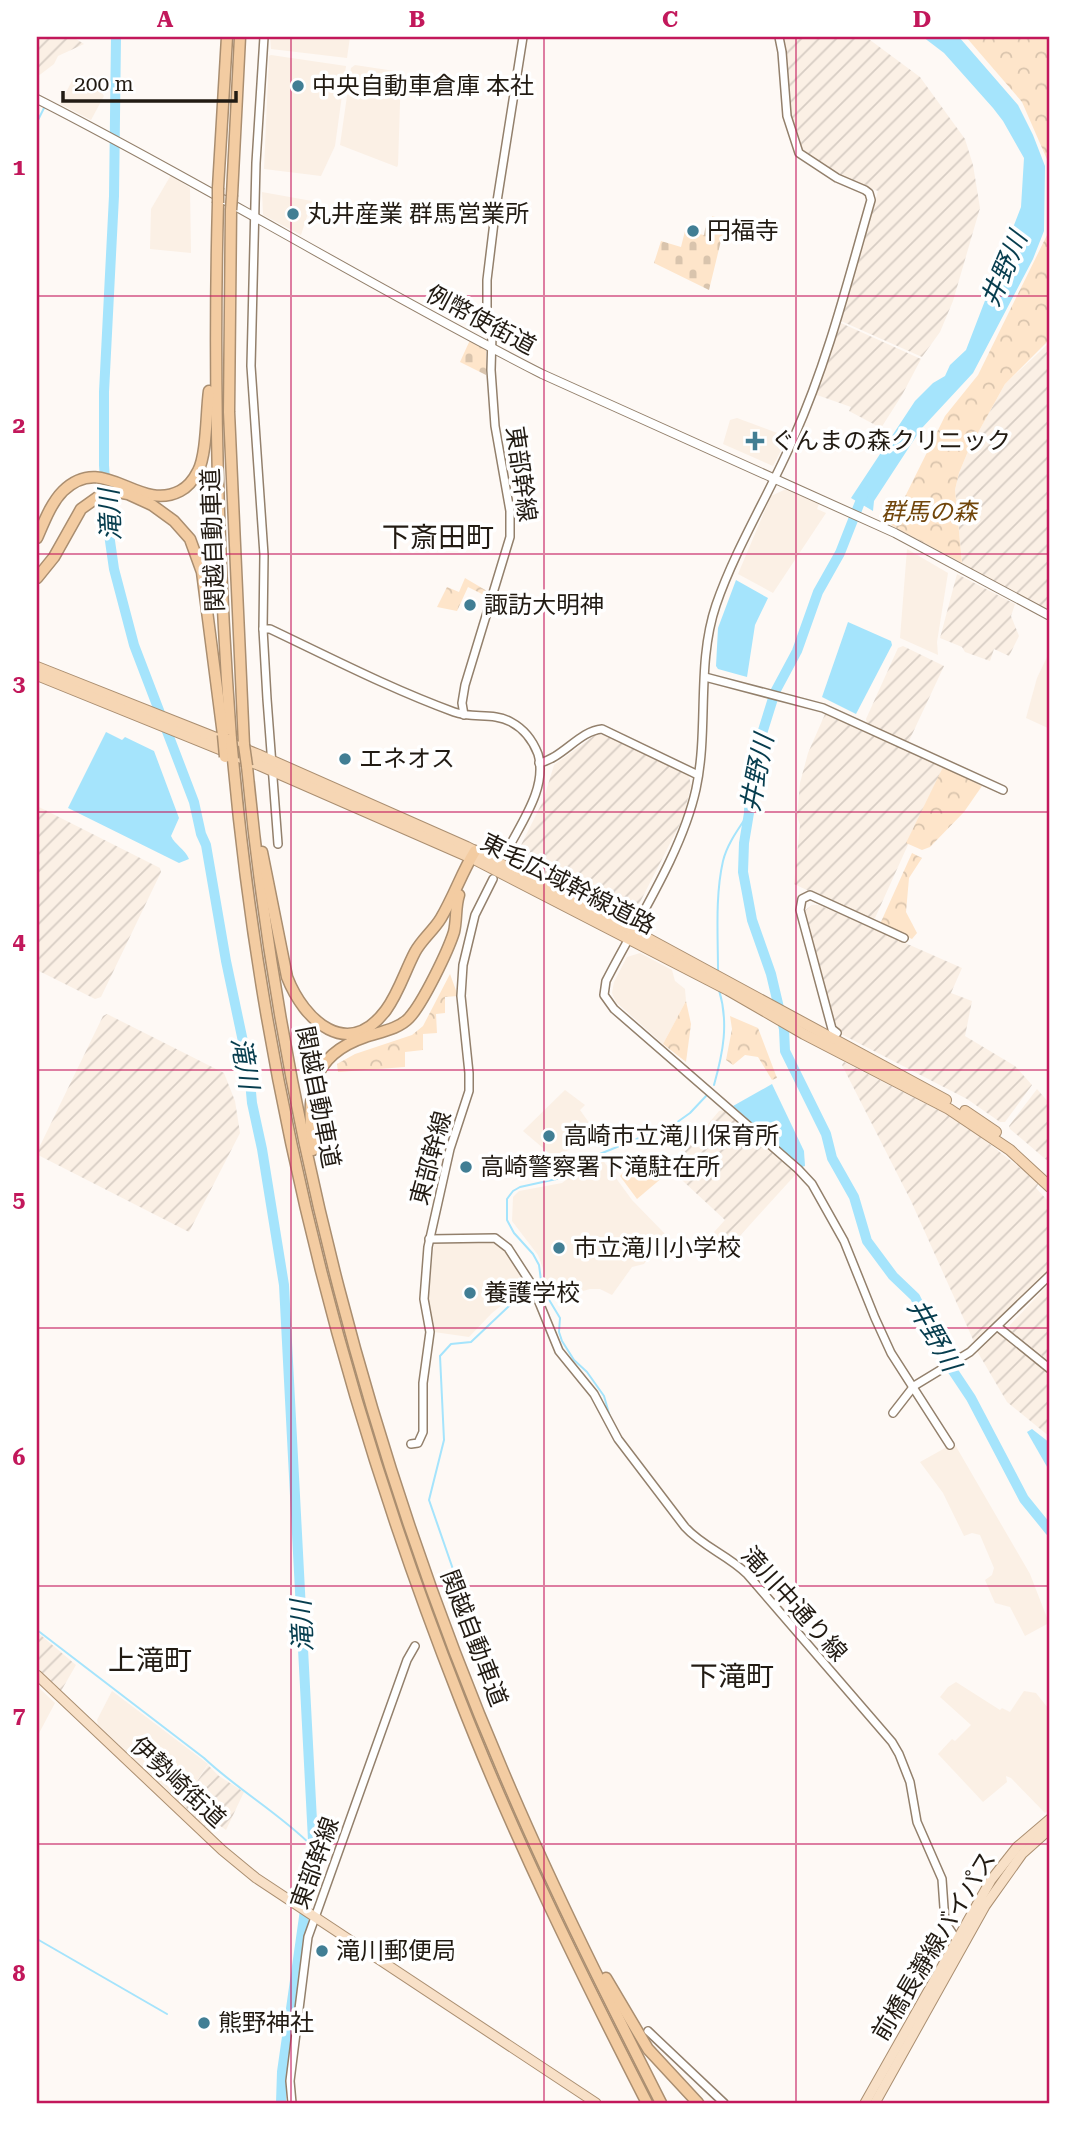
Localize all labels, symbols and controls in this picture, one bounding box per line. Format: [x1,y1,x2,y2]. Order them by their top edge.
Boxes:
text: A [157,6,174,33]
text: B [409,6,425,33]
text: C [662,6,678,33]
text: D [913,6,931,33]
scale bar [63,60,236,104]
text: 200 m [74,72,134,96]
place label: 中央自動車倉庫 本社 [312,72,534,100]
marker: 中央自動車倉庫 本社 [290,78,306,94]
text: 1 [13,154,26,181]
place label: 丸井産業 群馬営業所 [307,200,529,228]
marker: 丸井産業 群馬営業所 [285,206,301,222]
place label: 円福寺 [707,217,779,245]
marker: 円福寺 [685,223,701,239]
water label: 井野川 [975,224,1034,311]
street label: 例幣使街道 [421,279,541,361]
text: 2 [13,412,25,439]
street label: 東部幹線 [500,425,542,523]
place label: ぐんまの森クリニック [771,427,1011,455]
marker: ぐんまの森クリニック [745,431,765,451]
street label: 関越自動車道 [196,468,230,612]
water label: 滝川 [94,485,126,542]
park label: 群馬の森 [881,498,979,526]
district label: 下斎田町 [382,521,494,554]
place label: 諏訪大明神 [484,591,604,619]
marker: 諏訪大明神 [462,597,478,613]
text: 3 [13,670,26,697]
water label: 井野川 [735,729,780,814]
place label: エネオス [359,745,455,773]
marker: エネオス [337,751,353,767]
street label: 東毛広域幹線道路 [476,828,660,940]
text: 4 [13,928,26,955]
street label: 関越自動車道 [291,1024,345,1170]
water label: 滝川 [226,1035,265,1094]
street label: 東部幹線 [405,1108,457,1208]
place label: 高崎市立滝川保育所 [563,1122,779,1150]
marker: 高崎市立滝川保育所 [541,1128,557,1144]
place label: 高崎警察署下滝駐在所 [480,1153,720,1181]
marker: 高崎警察署下滝駐在所 [458,1159,474,1175]
text: 5 [13,1186,26,1213]
place label: 市立滝川小学校 [573,1234,741,1262]
marker: 市立滝川小学校 [551,1240,567,1256]
place label: 養護学校 [484,1279,580,1307]
marker: 養護学校 [462,1285,478,1301]
water label: 井野川 [902,1294,968,1379]
text: 6 [13,1444,26,1471]
street label: 滝川中通り線 [735,1541,853,1667]
street label: 関越自動車道 [435,1566,513,1710]
water label: 滝川 [286,1596,318,1653]
district label: 上滝町 [108,1644,192,1677]
district label: 下滝町 [690,1660,774,1693]
text: 7 [13,1702,26,1729]
street label: 伊勢崎街道 [125,1731,231,1833]
street label: 東部幹線 [285,1813,345,1913]
street label: 前橋長瀞線バイパス [866,1846,1002,2046]
place label: 滝川郵便局 [336,1937,456,1965]
marker: 滝川郵便局 [314,1943,330,1959]
text: 8 [13,1960,26,1987]
place label: 熊野神社 [218,2009,314,2037]
marker: 熊野神社 [196,2015,212,2031]

